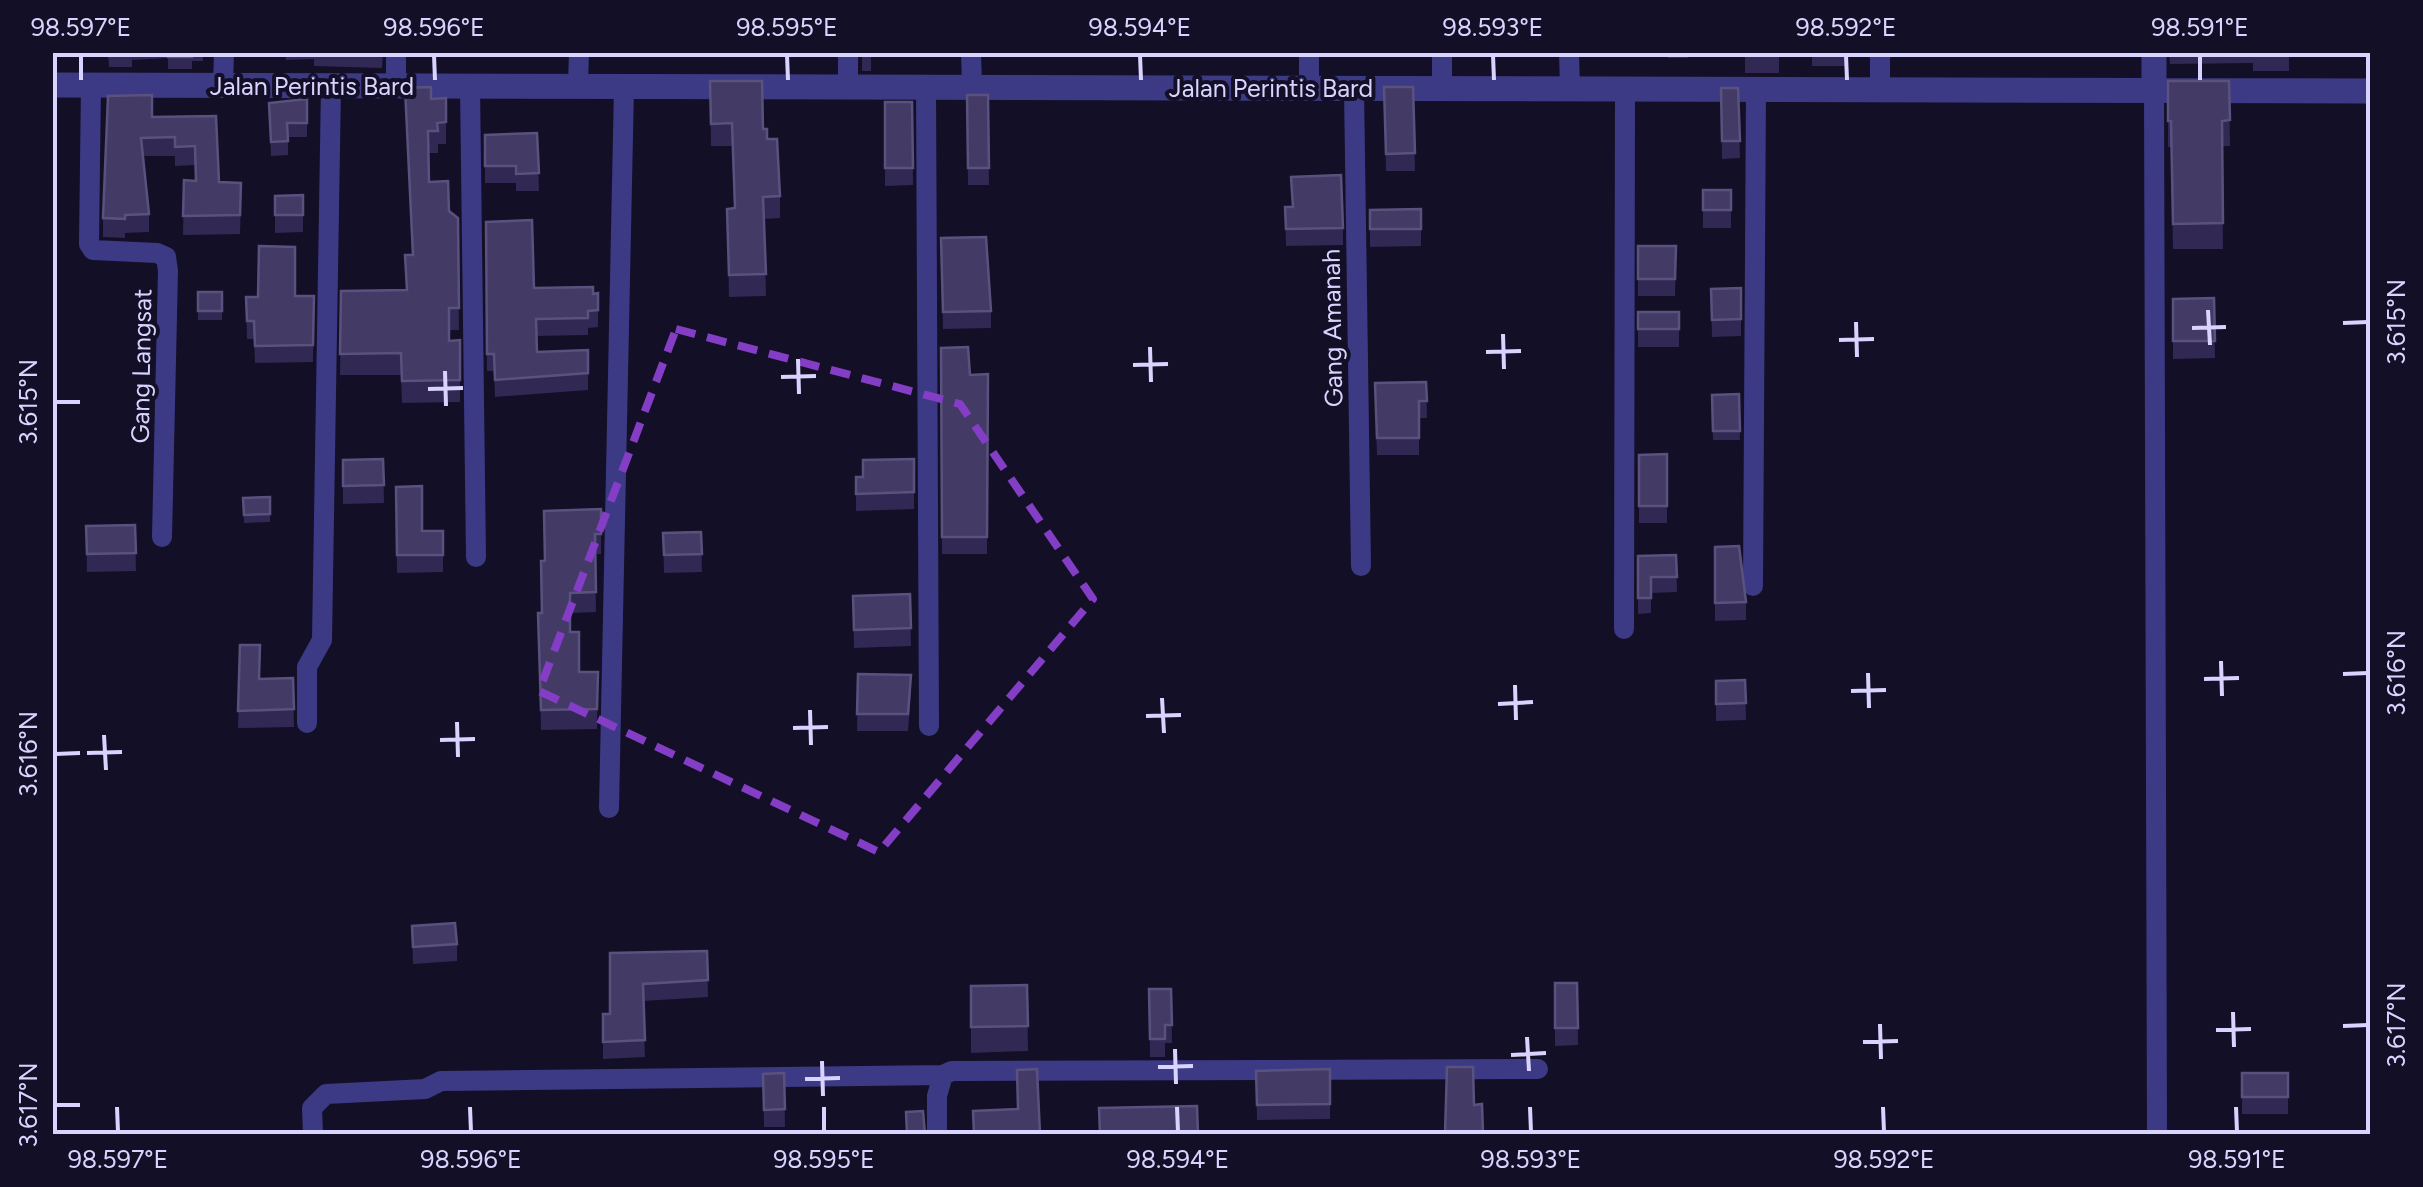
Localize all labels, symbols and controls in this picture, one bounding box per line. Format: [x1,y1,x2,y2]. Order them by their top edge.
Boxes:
text: 98.597°E [31,12,131,42]
text: 98.596°E [383,12,485,42]
text: 98.595°E [736,12,838,42]
text: 98.594°E [1089,12,1191,42]
text: 98.593°E [1443,12,1543,42]
text: 98.592°E [1795,12,1897,42]
text: 98.591°E [2151,12,2249,42]
street label: Jalan Perintis Bard [210,71,414,101]
street label: Jalan Perintis Bard [1169,73,1373,103]
street label: Gang Amanah [1316,249,1348,407]
text: 3.615°N [2381,279,2411,365]
street label: Gang Langsat [125,288,157,444]
text: 3.615°N [13,359,43,445]
text: 3.616°N [2381,630,2411,716]
text: 3.616°N [13,711,43,797]
text: 3.617°N [2381,982,2411,1068]
text: 3.617°N [13,1062,43,1148]
text: 98.597°E [68,1144,168,1174]
text: 98.596°E [420,1144,522,1174]
text: 98.595°E [773,1144,875,1174]
text: 98.594°E [1127,1144,1229,1174]
text: 98.593°E [1481,1144,1581,1174]
text: 98.592°E [1833,1144,1935,1174]
text: 98.591°E [2188,1144,2286,1174]

